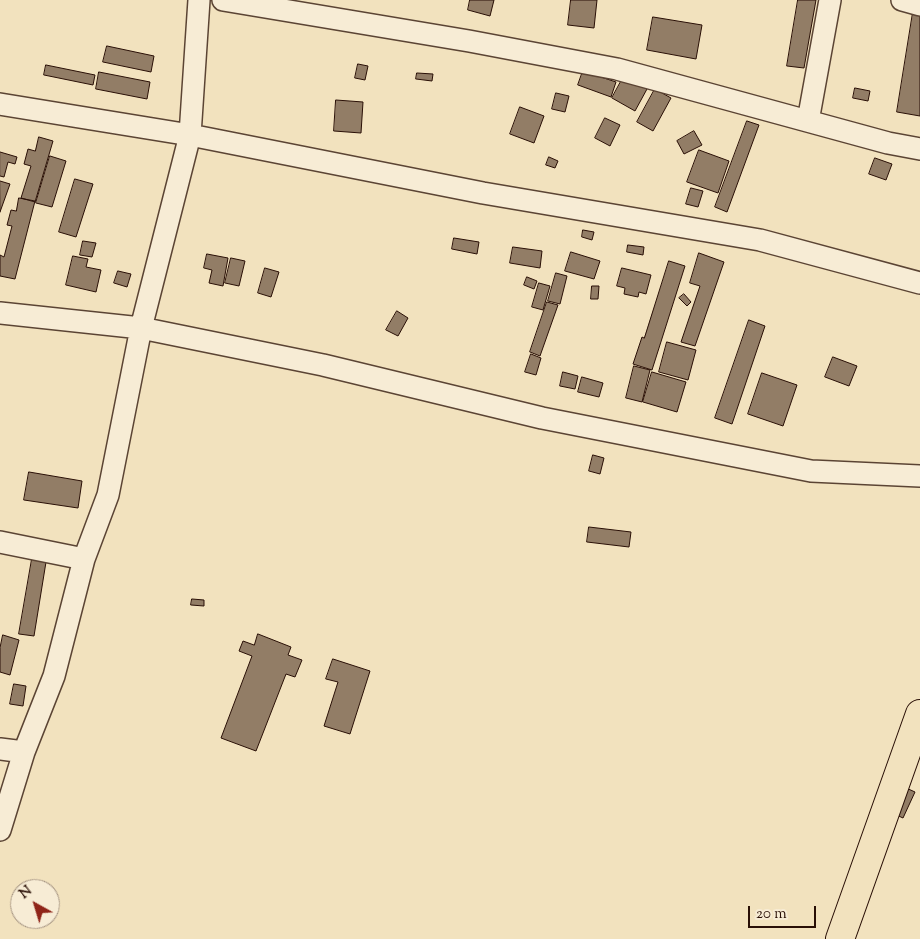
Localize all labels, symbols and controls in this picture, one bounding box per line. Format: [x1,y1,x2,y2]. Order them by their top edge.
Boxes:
north arrow [10,879,60,929]
text: N [16,882,37,904]
scale bar [750,896,818,928]
text: 20 m [756,904,787,925]

